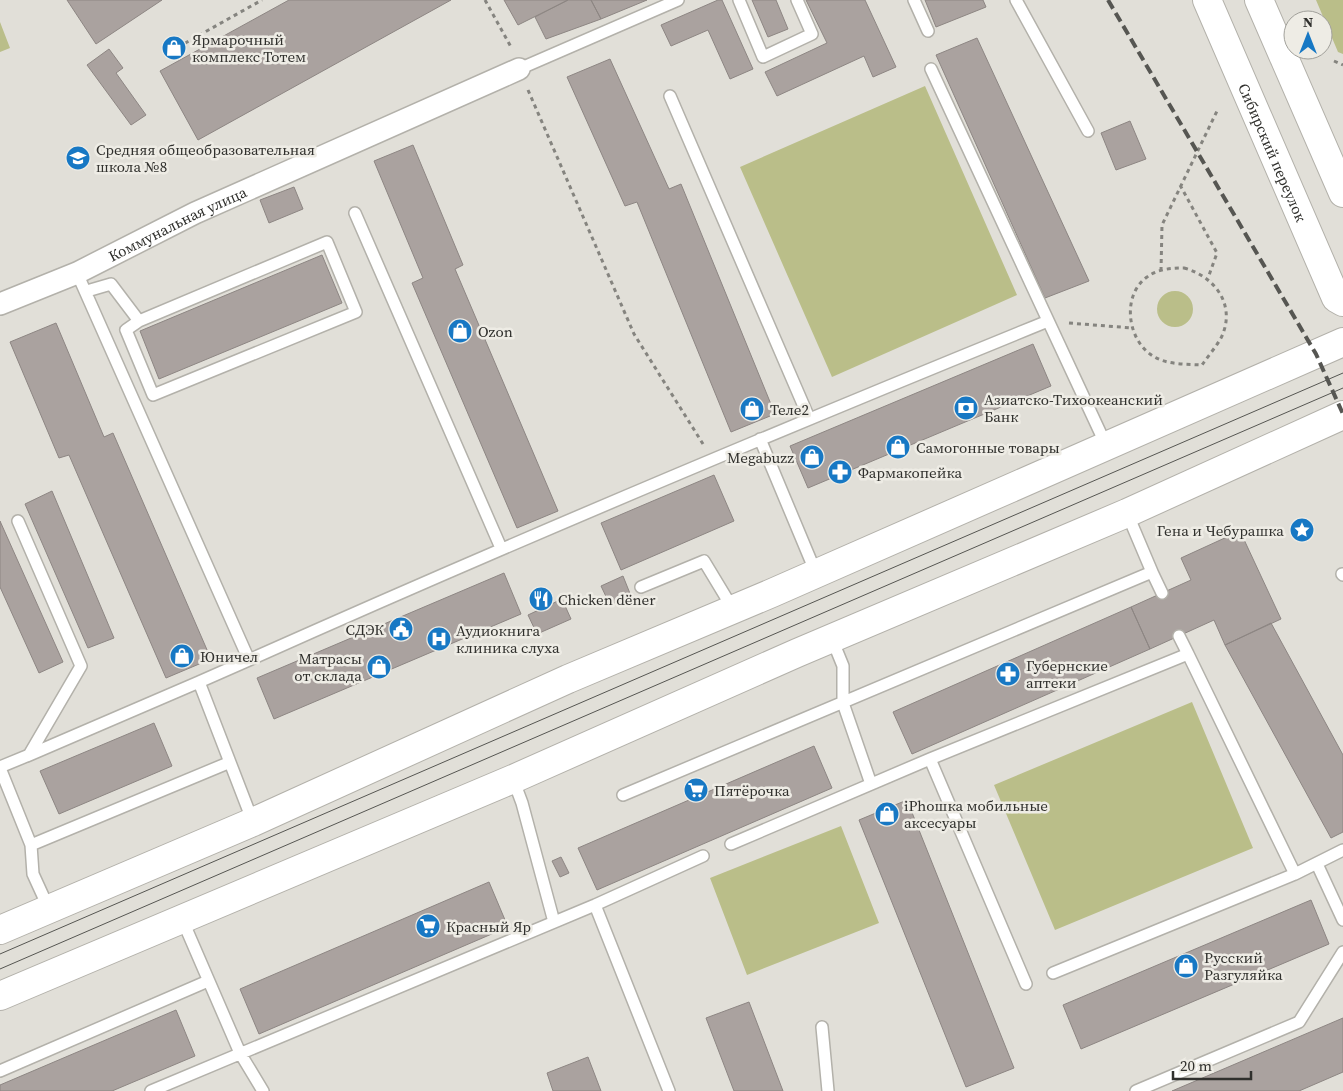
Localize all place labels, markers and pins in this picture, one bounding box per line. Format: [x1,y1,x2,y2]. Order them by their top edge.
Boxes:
place label: Ярмарочный комплекс Тотем [192,29,306,67]
shop icon: Ярмарочный комплекс Тотем [161,35,187,61]
place label: Средняя общеобразовательная школа №8 [96,139,315,177]
school or university icon: Средняя общеобразовательная школа №8 [65,145,91,171]
shop icon: Ozon [447,318,473,344]
place label: Ozon [478,321,513,342]
place label: Азиатско-Тихоокеанский Банк [984,389,1163,427]
bank icon: Азиатско-Тихоокеанский Банк [953,395,979,421]
shop icon: Теле2 [739,396,765,422]
place label: Теле2 [770,399,809,420]
shop icon: Самогонные товары [885,434,911,460]
place label: Самогонные товары [916,437,1060,458]
shop icon: Megabuzz [799,444,825,470]
place label: Megabuzz [727,447,794,468]
pharmacy icon: Фармакопейка [827,459,853,485]
place label: Фармакопейка [858,462,962,483]
place icon: Гена и Чебурашка [1289,517,1315,543]
place label: Гена и Чебурашка [1157,520,1284,541]
restaurant icon: Chicken dëner [528,586,554,612]
place label: Chicken dëner [558,589,656,610]
public building icon: СДЭК [388,616,414,642]
place label: СДЭК [346,619,384,640]
place label: Аудиокнига клиника слуха [456,620,560,658]
hospital icon: Аудиокнига клиника слуха [426,626,452,652]
shop icon: Юничел [169,643,195,669]
place label: Юничел [200,646,258,667]
place label: Матрасы от склада [294,648,362,686]
shop icon: Матрасы от склада [366,654,392,680]
place label: Губернские аптеки [1026,655,1108,693]
pharmacy icon: Губернские аптеки [995,661,1021,687]
supermarket icon: Пятёрочка [683,777,709,803]
place label: Пятёрочка [714,780,790,801]
place label: iPhoшка мобильные аксесуары [904,795,1048,833]
shop icon: iPhoшка мобильные аксесуары [874,801,900,827]
supermarket icon: Красный Яр [415,913,441,939]
place label: Красный Яр [446,916,531,937]
place label: Русский Разгуляйка [1204,947,1283,985]
shop icon: Русский Разгуляйка [1173,953,1199,979]

